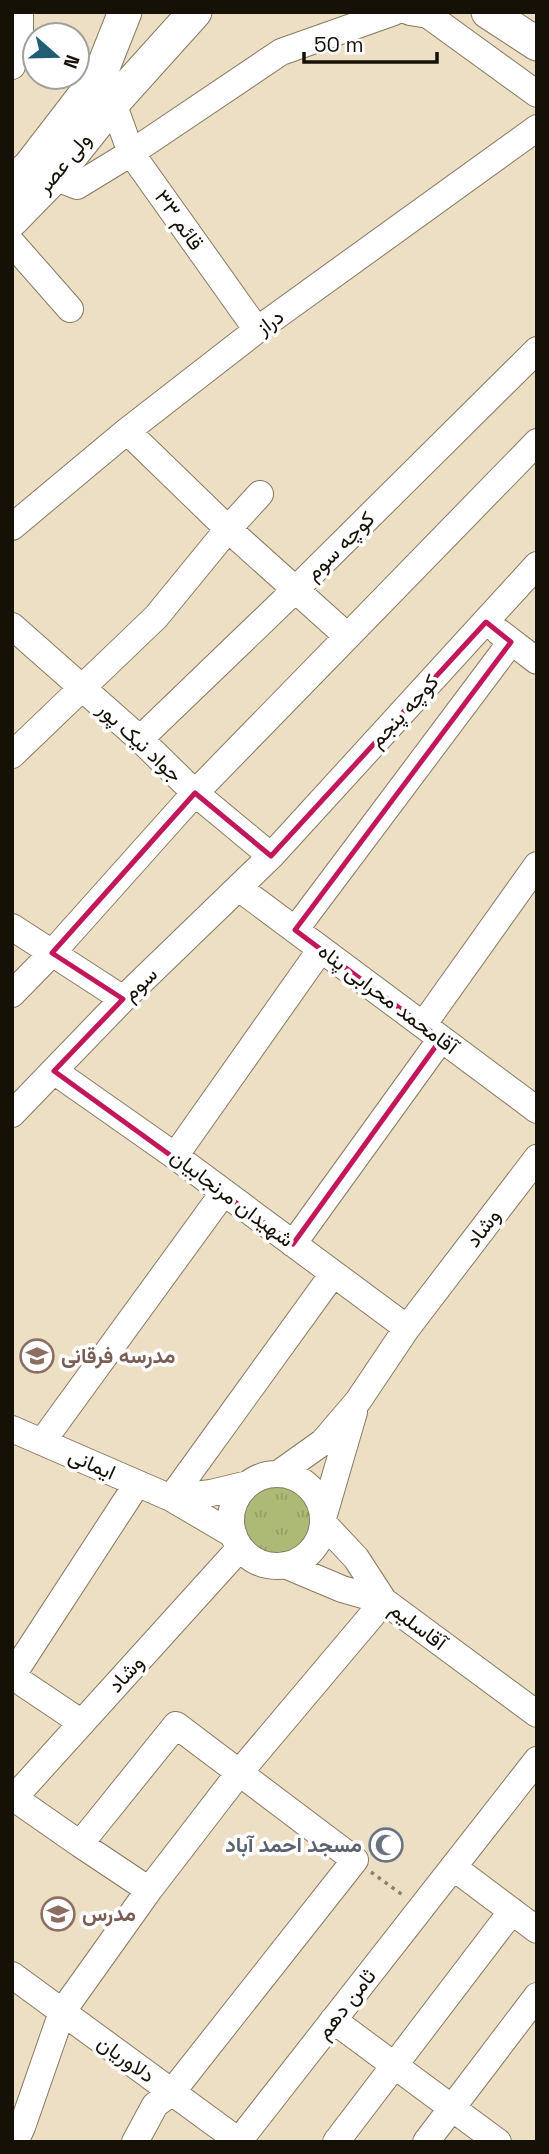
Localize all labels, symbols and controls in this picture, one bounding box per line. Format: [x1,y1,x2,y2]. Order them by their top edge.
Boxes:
north arrow [21,21,91,91]
scale bar [304,21,437,65]
text: 50 m [314,31,364,58]
text: N [58,51,85,72]
street label: ولی عصر [30,127,97,200]
street label: قائم ۳۳ [148,184,210,256]
street label: دراز [250,302,289,341]
street label: کوچه سوم [299,505,381,587]
street label: کوچه پنجم [363,668,445,754]
street label: جواد نیک پور [91,695,189,789]
street label: آقامحمد محرابی پناه [313,937,465,1062]
street label: سوم [116,961,164,1007]
street label: شهیدان مرنجابیان [165,1142,299,1253]
street label: وشاد [459,1203,506,1252]
school or university icon: مدرسه فرقانی [18,1337,56,1375]
place label: مدرسه فرقانی [61,1342,175,1369]
street label: ایمانی [65,1441,120,1486]
street label: آقاسلیم [384,1595,454,1658]
street label: وشاد [102,1649,150,1698]
mosque icon: مسجد احمد آباد [367,1826,405,1864]
place label: مسجد احمد آباد [225,1831,362,1858]
school or university icon: مدرس [39,1895,77,1933]
place label: مدرس [82,1900,136,1927]
street label: ثامن دهم [310,1963,382,2045]
street label: دلاوریان [92,2029,160,2089]

